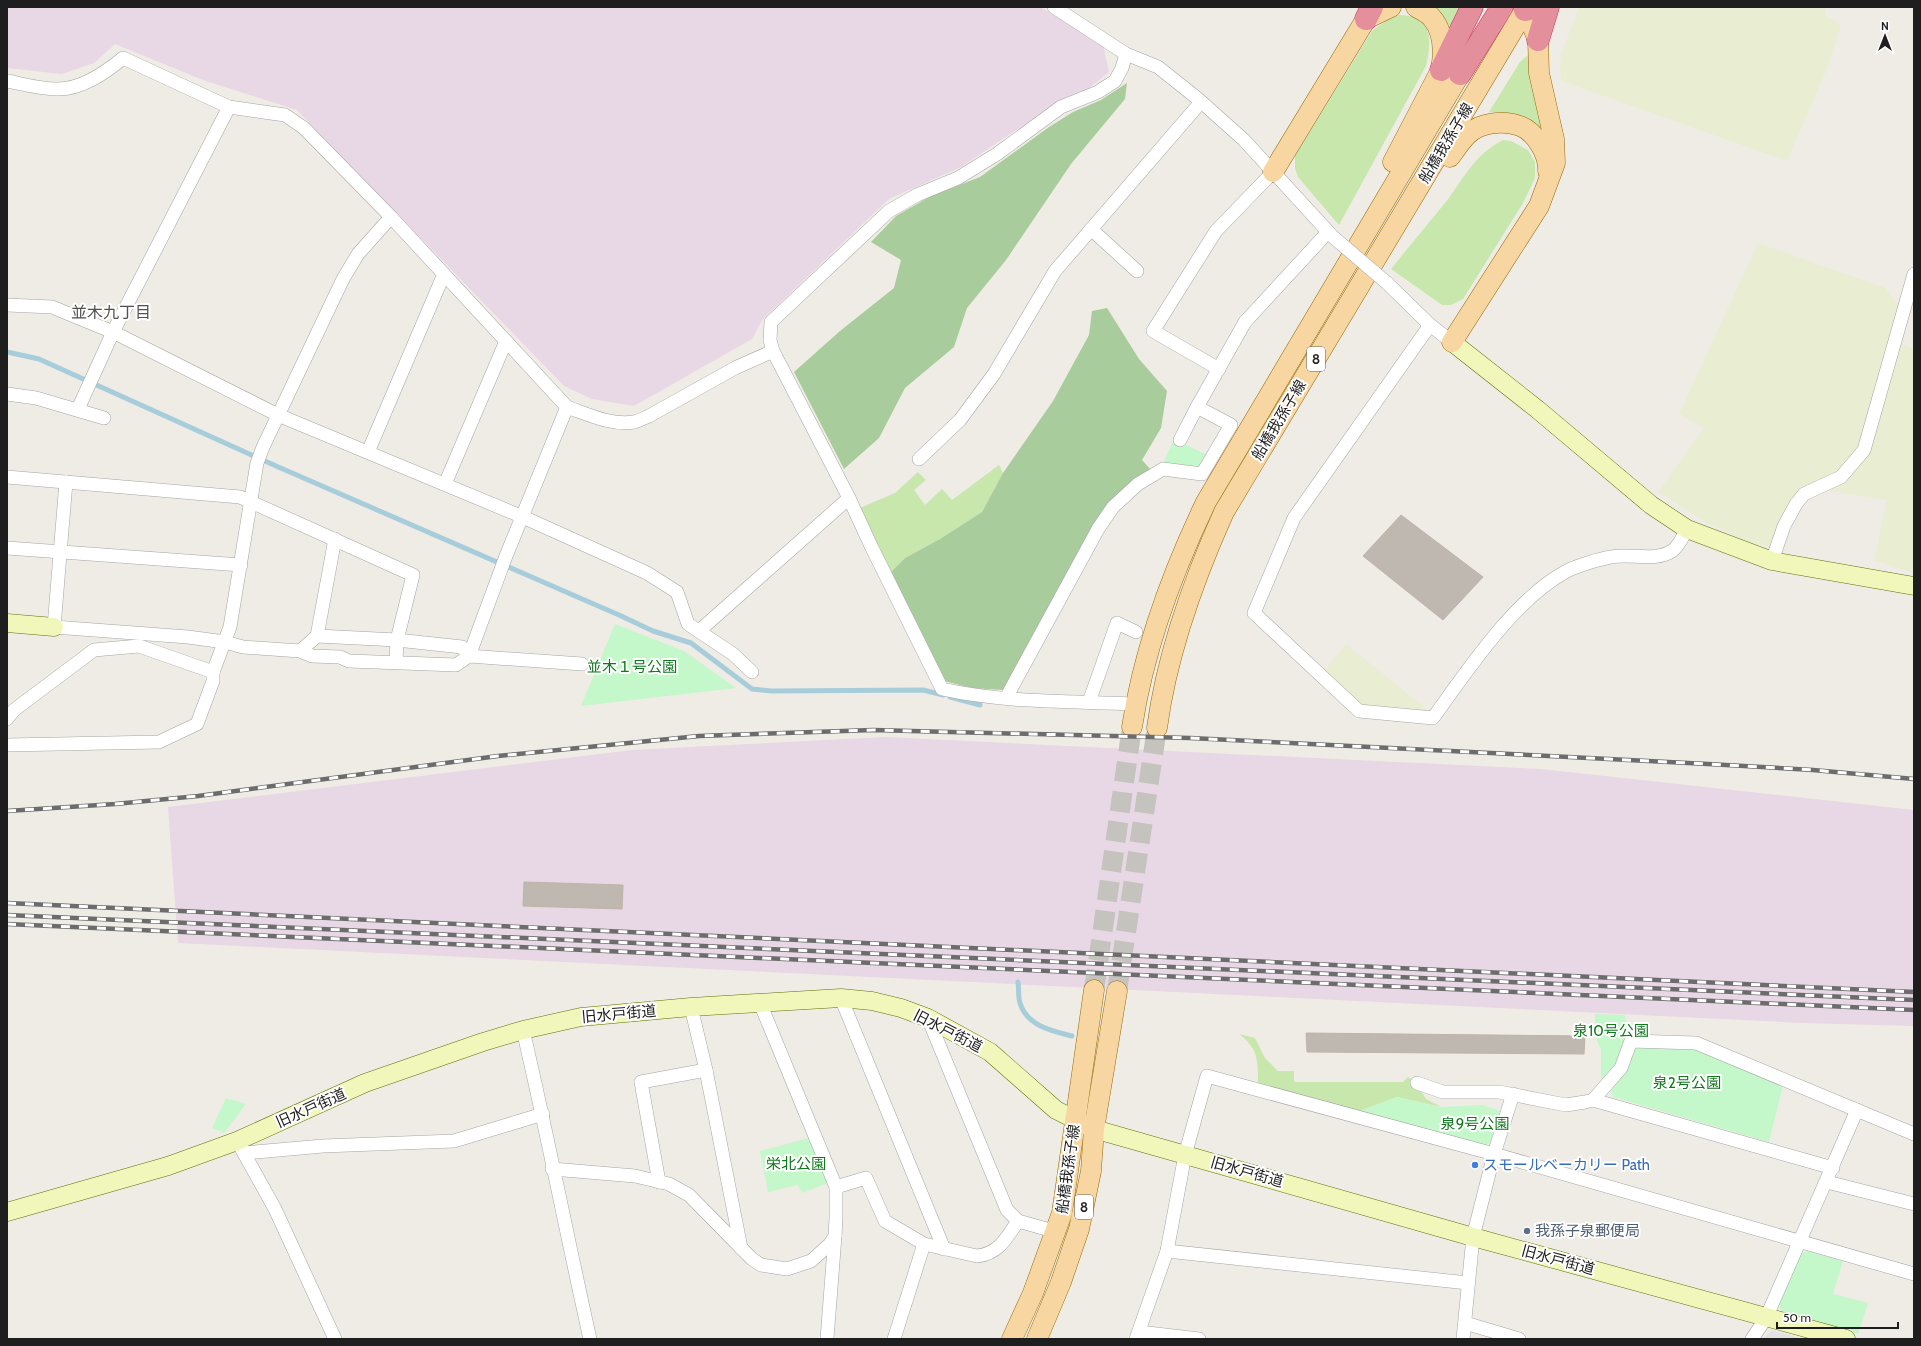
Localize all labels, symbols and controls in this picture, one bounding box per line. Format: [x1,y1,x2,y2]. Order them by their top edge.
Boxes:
north arrow [1865,16,1905,56]
text: N [1881,19,1889,33]
street label: 船橋我孫子線 [1415,100,1477,186]
district label: 並木九丁目 [71,303,151,322]
road number: 8 [1307,347,1325,371]
street label: 船橋我孫子線 [1248,377,1310,463]
park label: 並木１号公園 [587,658,677,676]
street label: 旧水戸街道 [581,1002,657,1026]
street label: 旧水戸街道 [910,1006,986,1056]
park label: 泉10号公園 [1573,1022,1649,1040]
park label: 泉2号公園 [1653,1074,1721,1092]
street label: 旧水戸街道 [273,1085,349,1131]
park label: 泉9号公園 [1441,1115,1509,1133]
street label: 船橋我孫子線 [1053,1123,1083,1215]
street label: 旧水戸街道 [1208,1153,1286,1191]
park label: 栄北公園 [766,1155,826,1173]
place label: スモールベーカリー Path [1483,1156,1650,1174]
marker: スモールベーカリー Path [1470,1160,1480,1170]
road number: 8 [1075,1195,1093,1219]
place label: 我孫子泉郵便局 [1535,1222,1640,1240]
marker: 我孫子泉郵便局 [1522,1226,1532,1236]
street label: 旧水戸街道 [1519,1242,1597,1278]
scale bar [1777,1304,1898,1330]
text: 50 m [1783,1310,1811,1325]

